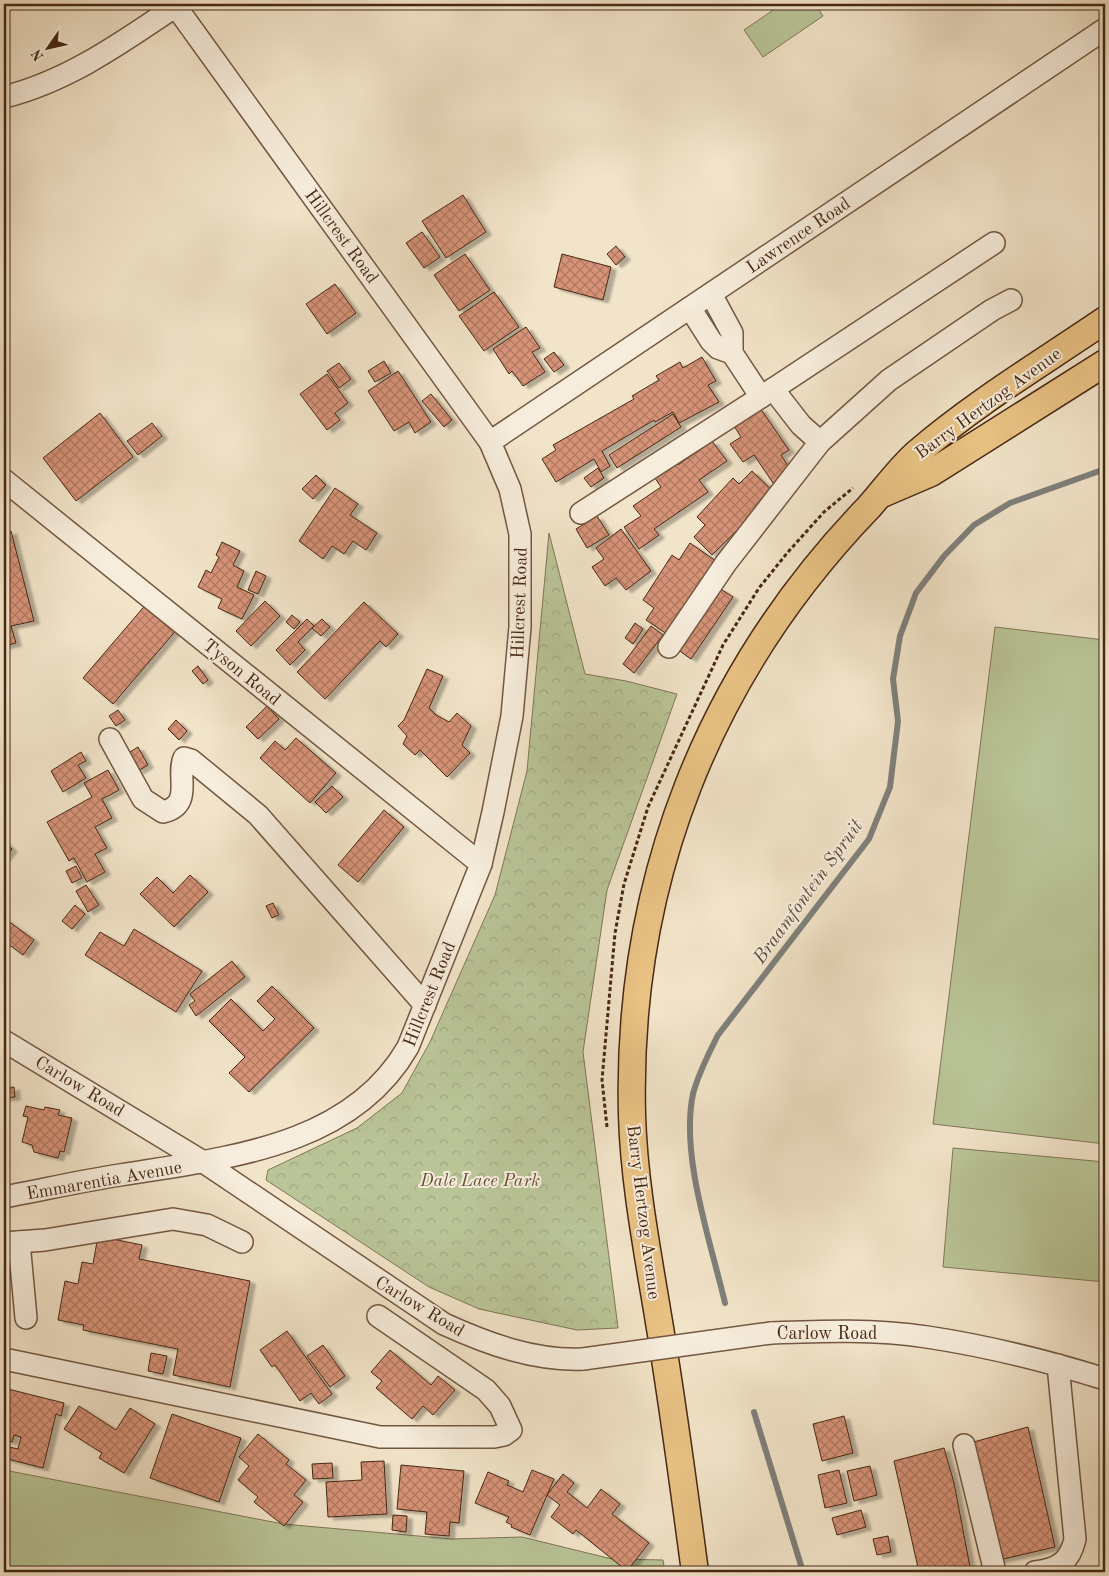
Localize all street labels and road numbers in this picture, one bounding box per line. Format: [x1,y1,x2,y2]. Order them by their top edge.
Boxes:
street label: Hillcrest Road [301,186,381,287]
street label: Lawrence Road [743,194,854,277]
street label: Barry Hertzog Avenue [912,345,1065,463]
street label: Hillcrest Road [509,547,531,659]
street label: Tyson Road [199,636,284,709]
street label: Hillcrest Road [401,939,459,1049]
street label: Carlow Road [32,1053,127,1121]
street label: Barry Hertzog Avenue [623,1124,663,1300]
street label: Emmarentia Avenue [25,1158,183,1204]
street label: Carlow Road [372,1273,467,1341]
street label: Carlow Road [777,1325,877,1343]

